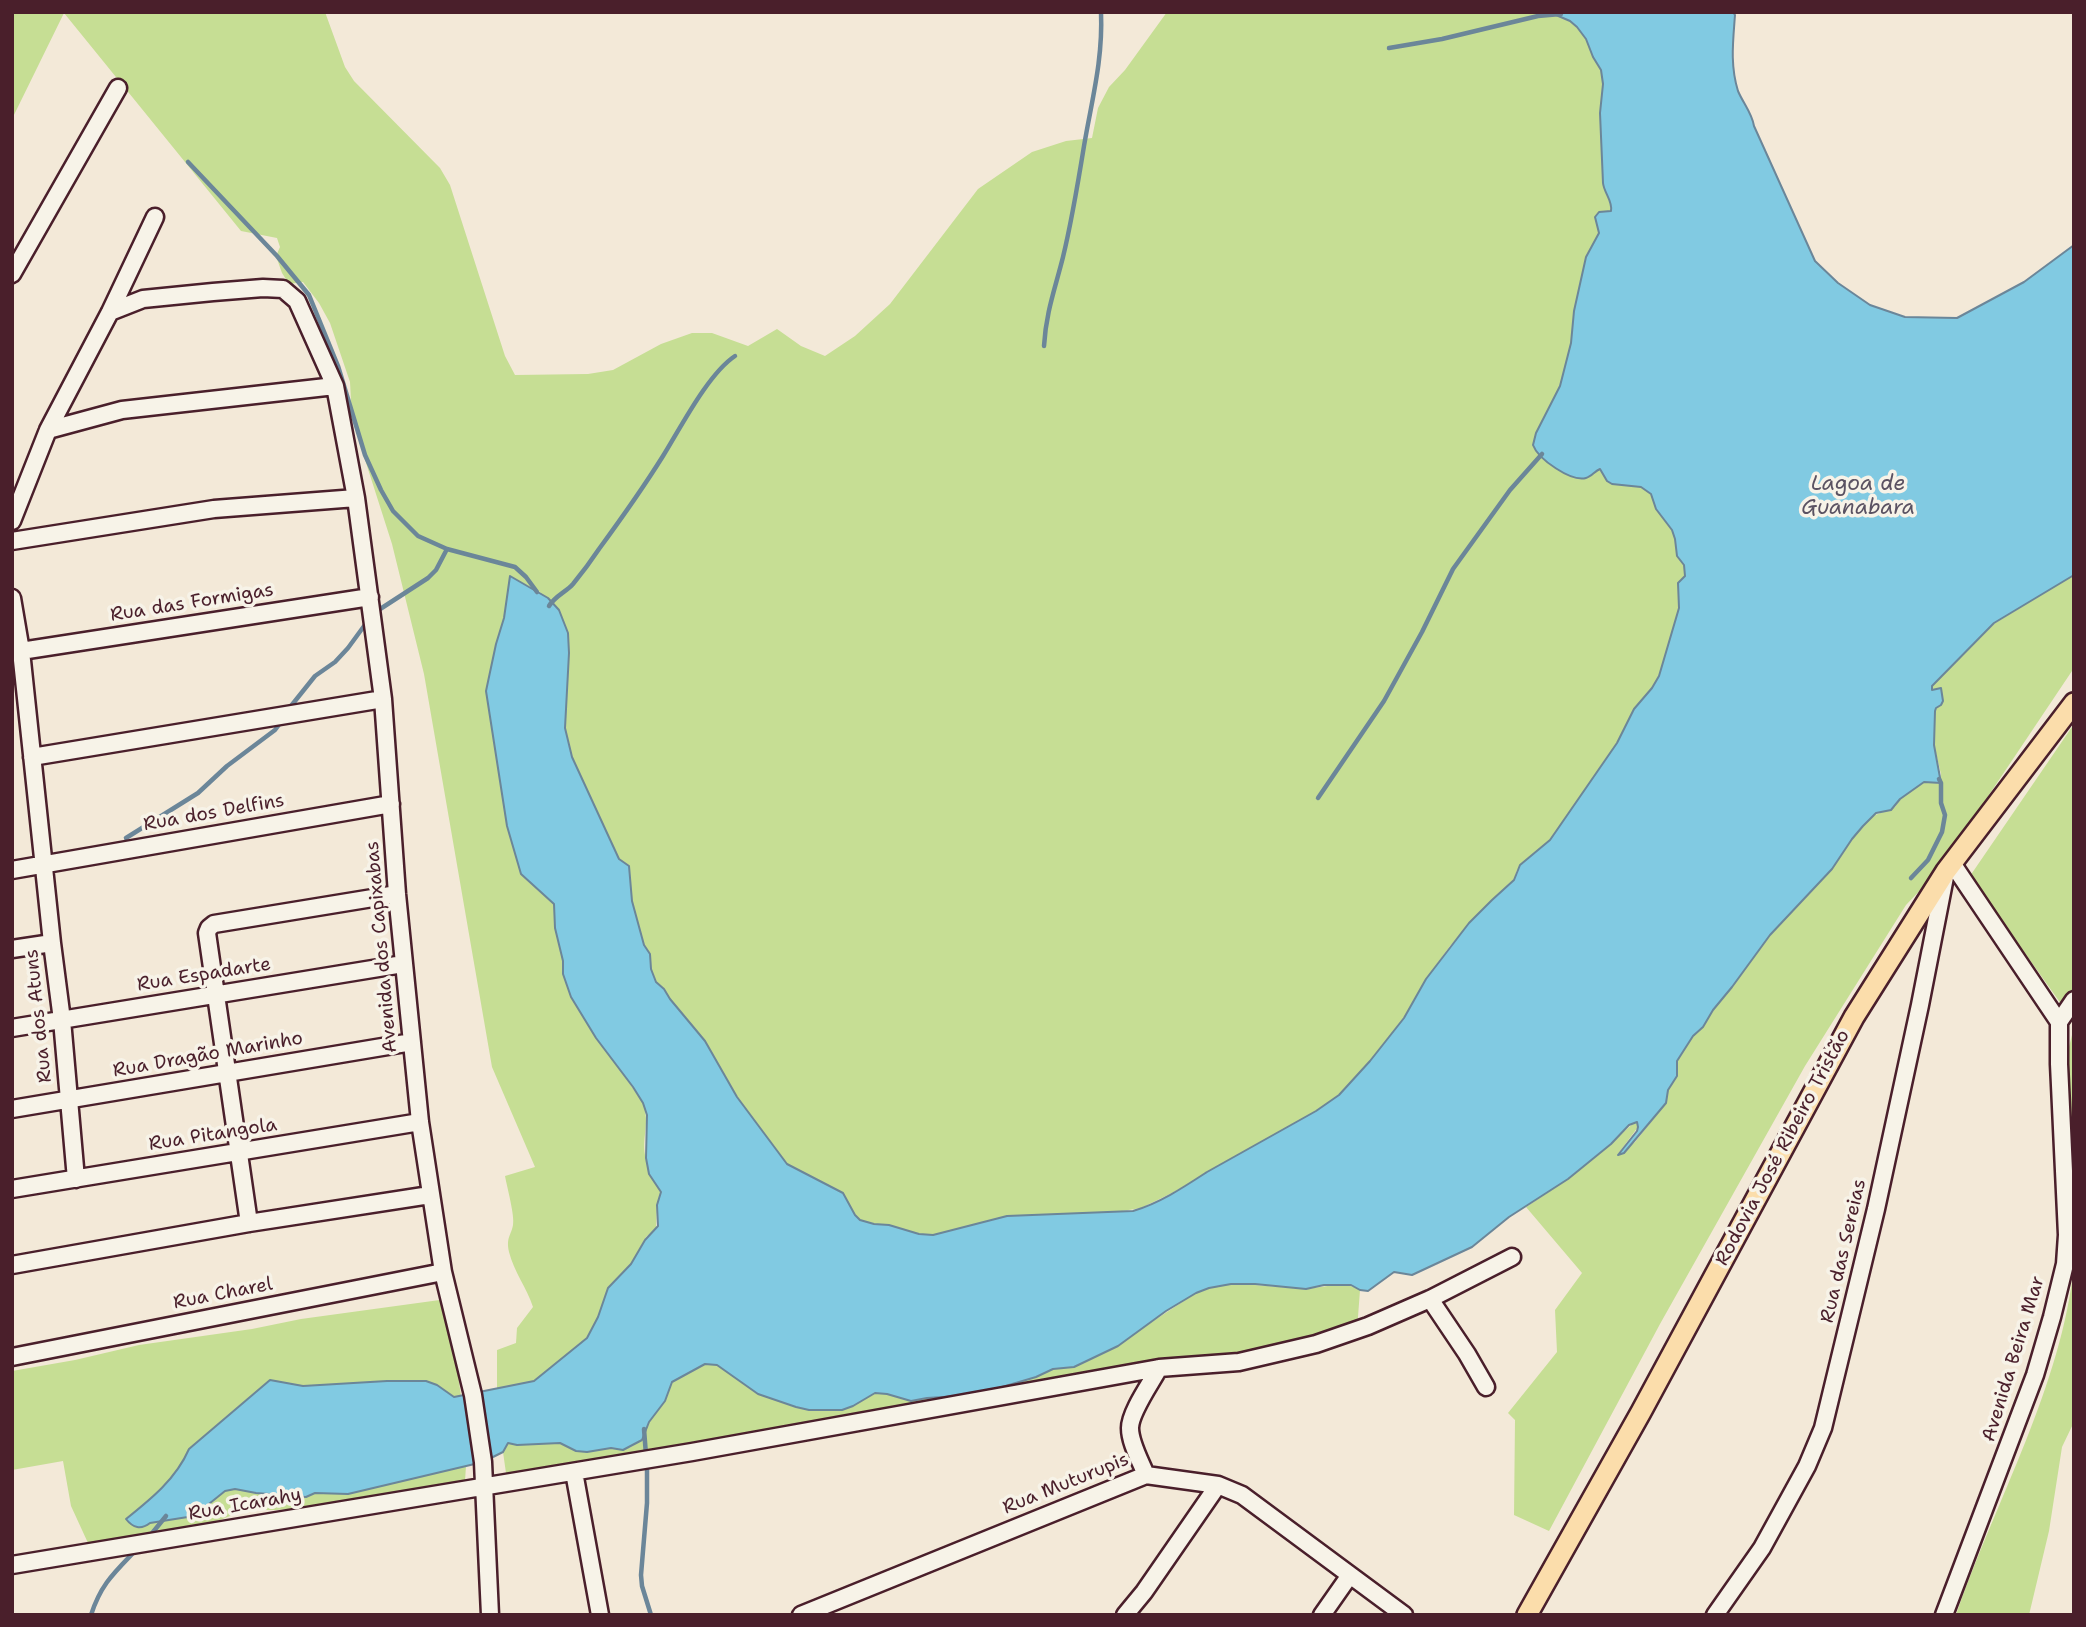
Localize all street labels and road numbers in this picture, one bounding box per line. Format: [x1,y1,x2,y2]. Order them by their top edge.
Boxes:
street label: Rua das Formigas [109,579,275,627]
street label: Rua dos Delfins [142,789,286,837]
street label: Avenida dos Capixabas [361,840,403,1054]
street label: Rua dos Atuns [21,948,57,1084]
street label: Rua Espadarte [135,953,273,997]
street label: Rodovia José Ribeiro Tristão [1711,1026,1855,1270]
street label: Rua Dragão Marinho [111,1027,305,1083]
street label: Rua Pitangola [147,1114,279,1156]
street label: Rua das Sereias [1816,1177,1872,1325]
street label: Rua Charel [171,1273,275,1315]
street label: Avenida Beira Mar [1978,1273,2050,1445]
street label: Rua Muturupis [1000,1448,1132,1520]
street label: Rua Icarahy [187,1484,303,1526]

